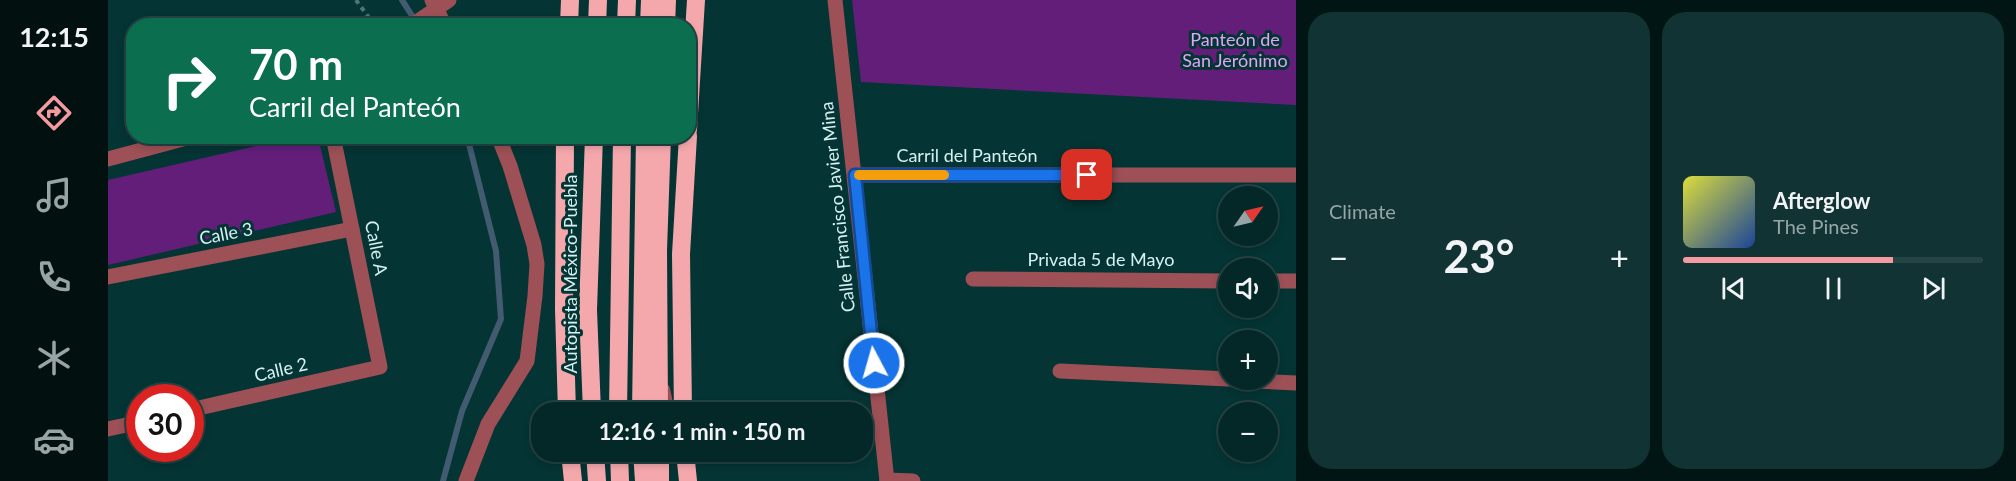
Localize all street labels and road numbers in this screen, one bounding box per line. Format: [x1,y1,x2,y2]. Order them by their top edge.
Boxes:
street label: Calle Francisco Javier Mina [815,101,859,313]
street label: Carril del Panteón [896,144,1038,166]
street label: Autopista México-Puebla [559,175,581,373]
street label: Calle 3 [197,217,254,249]
street label: Calle A [361,219,393,278]
street label: Privada 5 de Mayo [1028,248,1174,270]
street label: Calle 2 [252,352,310,386]

